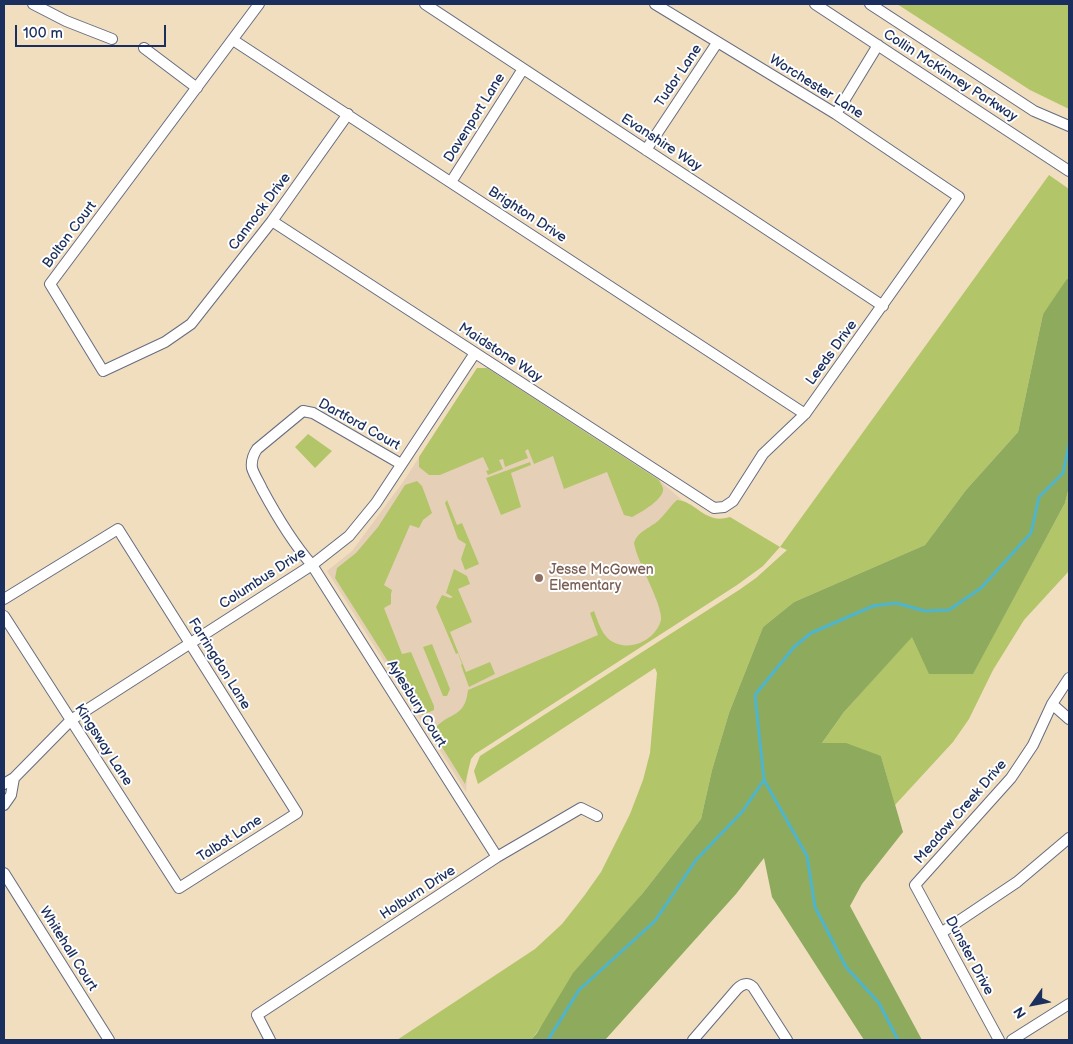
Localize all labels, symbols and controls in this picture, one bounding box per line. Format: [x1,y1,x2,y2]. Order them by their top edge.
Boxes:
scale bar [18,15,169,47]
text: 100 m [23,24,63,43]
street label: Collin McKinney Parkway [880,26,1020,126]
street label: Tudor Lane [652,42,706,110]
street label: Worchester Lane [766,51,866,123]
street label: Davenport Lane [441,70,509,166]
street label: Evanshire Way [618,111,704,175]
street label: Cannock Drive [225,170,295,254]
street label: Brighton Drive [485,183,569,247]
street label: Bolton Court [39,198,101,272]
street label: Leeds Drive [803,317,861,389]
street label: Maidstone Way [455,320,545,386]
street label: Dartford Court [315,396,403,454]
street label: Columbus Drive [217,545,309,613]
place label: Jesse McGowen Elementary [549,562,654,594]
marker: Jesse McGowen Elementary [533,572,545,584]
street label: Farringdon Lane [184,615,254,713]
street label: Aylesbury Court [383,657,449,751]
street label: Kingsway Lane [70,701,136,789]
street label: Meadow Creek Drive [911,757,1011,867]
street label: Talbot Lane [195,812,265,866]
street label: Holburn Drive [377,862,459,924]
street label: Whitehall Court [35,904,101,994]
street label: Dunster Drive [941,914,997,998]
north arrow [1008,979,1058,1029]
text: N [1010,1003,1030,1021]

